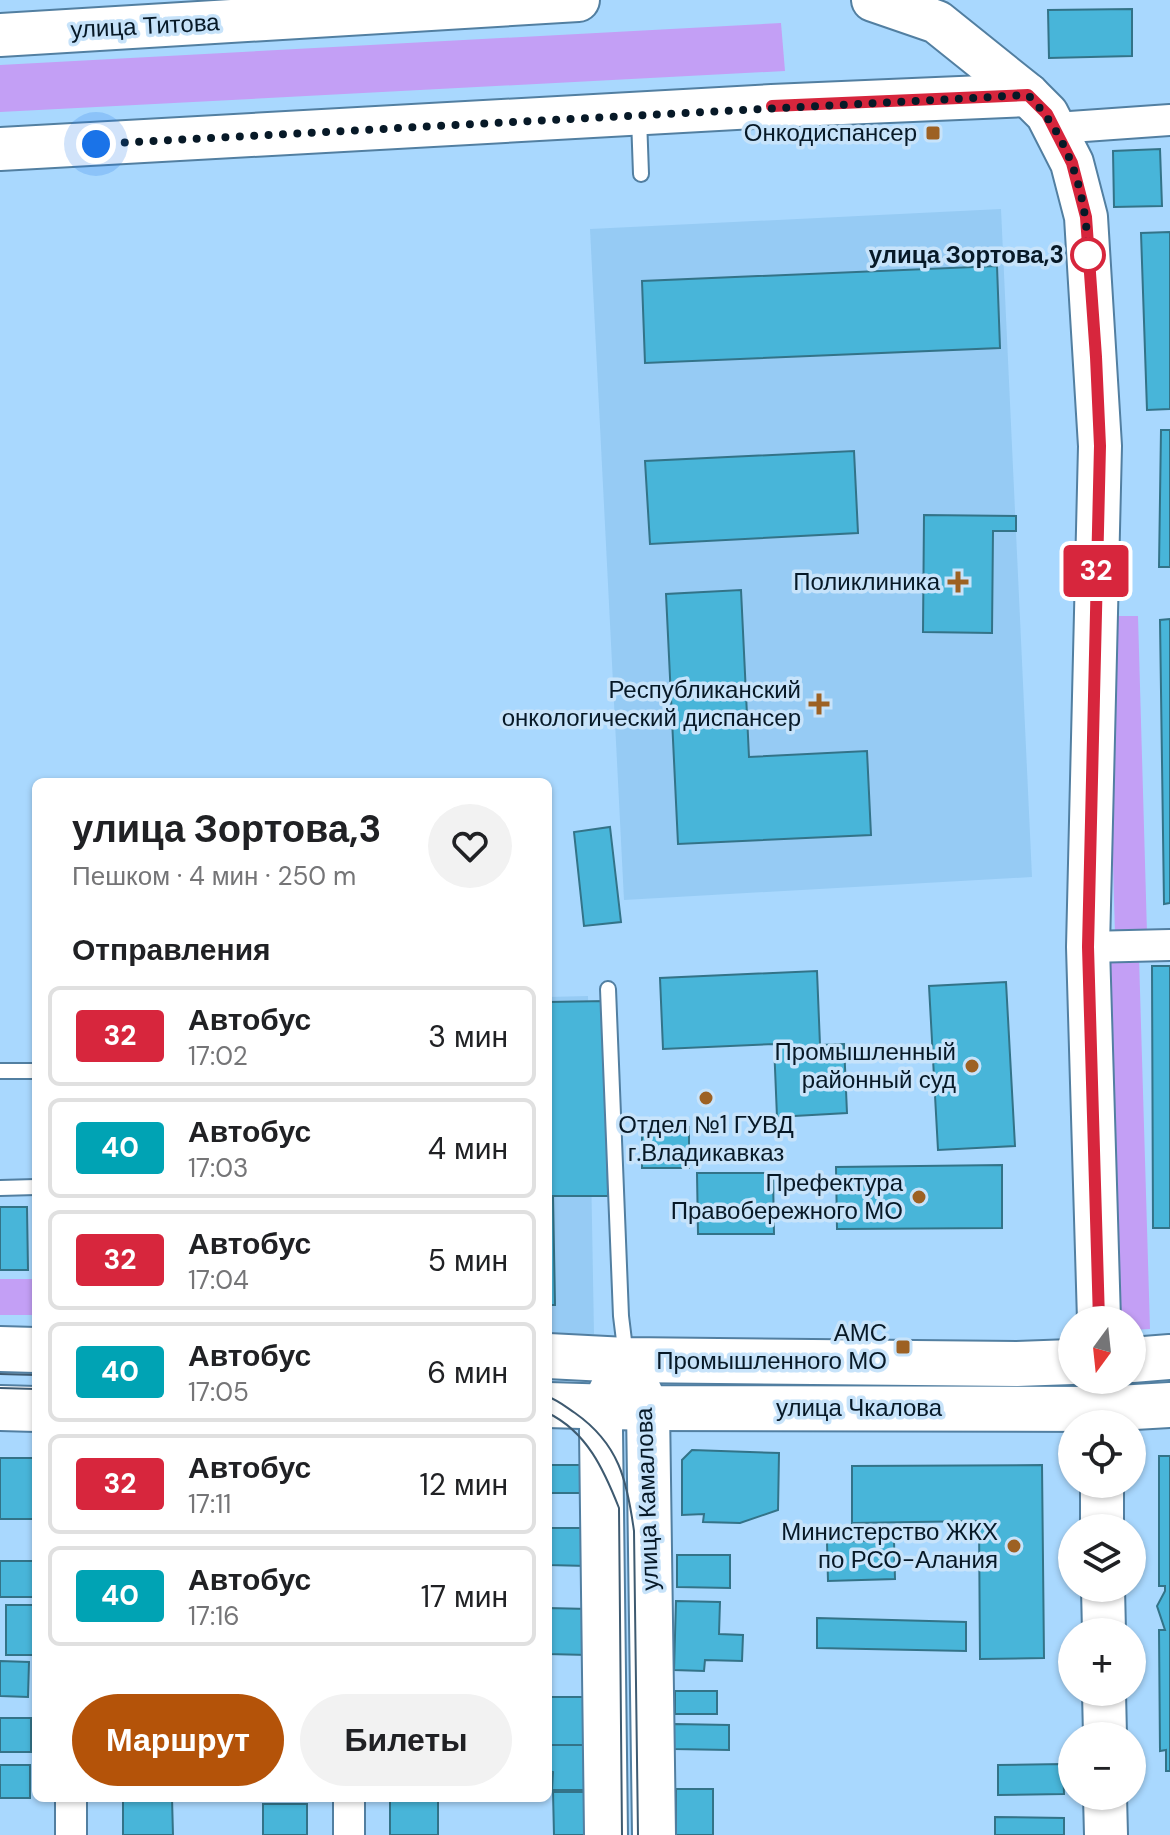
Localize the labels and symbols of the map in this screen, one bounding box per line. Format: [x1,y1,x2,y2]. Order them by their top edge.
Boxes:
street label: улица Титова [70,6,221,45]
place label: Онкодиспансер [744,117,917,148]
your location [76,124,116,164]
marker: Онкодиспансер [924,124,942,142]
marker: улица Зортова,3 [1071,238,1105,272]
place label: улица Зортова,3 [869,239,1064,270]
line badge: 32 [1060,545,1132,597]
place label: Поликлиника [793,566,941,597]
marker: Поликлиника [947,571,969,593]
place label: Республиканский онкологический диспансер [502,674,801,733]
marker: Республиканский онкологический диспансер [808,693,830,715]
place label: Промышленный районный суд [775,1036,956,1095]
marker: Промышленный районный суд [963,1057,981,1075]
marker: Отдел №1 ГУВД г.Владикавказ [697,1089,715,1107]
place label: Отдел №1 ГУВД г.Владикавказ [618,1109,794,1168]
place label: Префектура Правобережного МО [671,1167,904,1226]
marker: Префектура Правобережного МО [910,1188,928,1206]
north arrow [1058,1306,1146,1394]
place label: АМС Промышленного МО [656,1317,887,1376]
marker: АМС Промышленного МО [894,1338,912,1356]
street label: улица Чкалова [776,1392,943,1423]
street label: улица Камалова [628,1406,665,1591]
place label: Министерство ЖКХ по РСО-Алания [781,1516,998,1575]
marker: Министерство ЖКХ по РСО-Алания [1005,1537,1023,1555]

